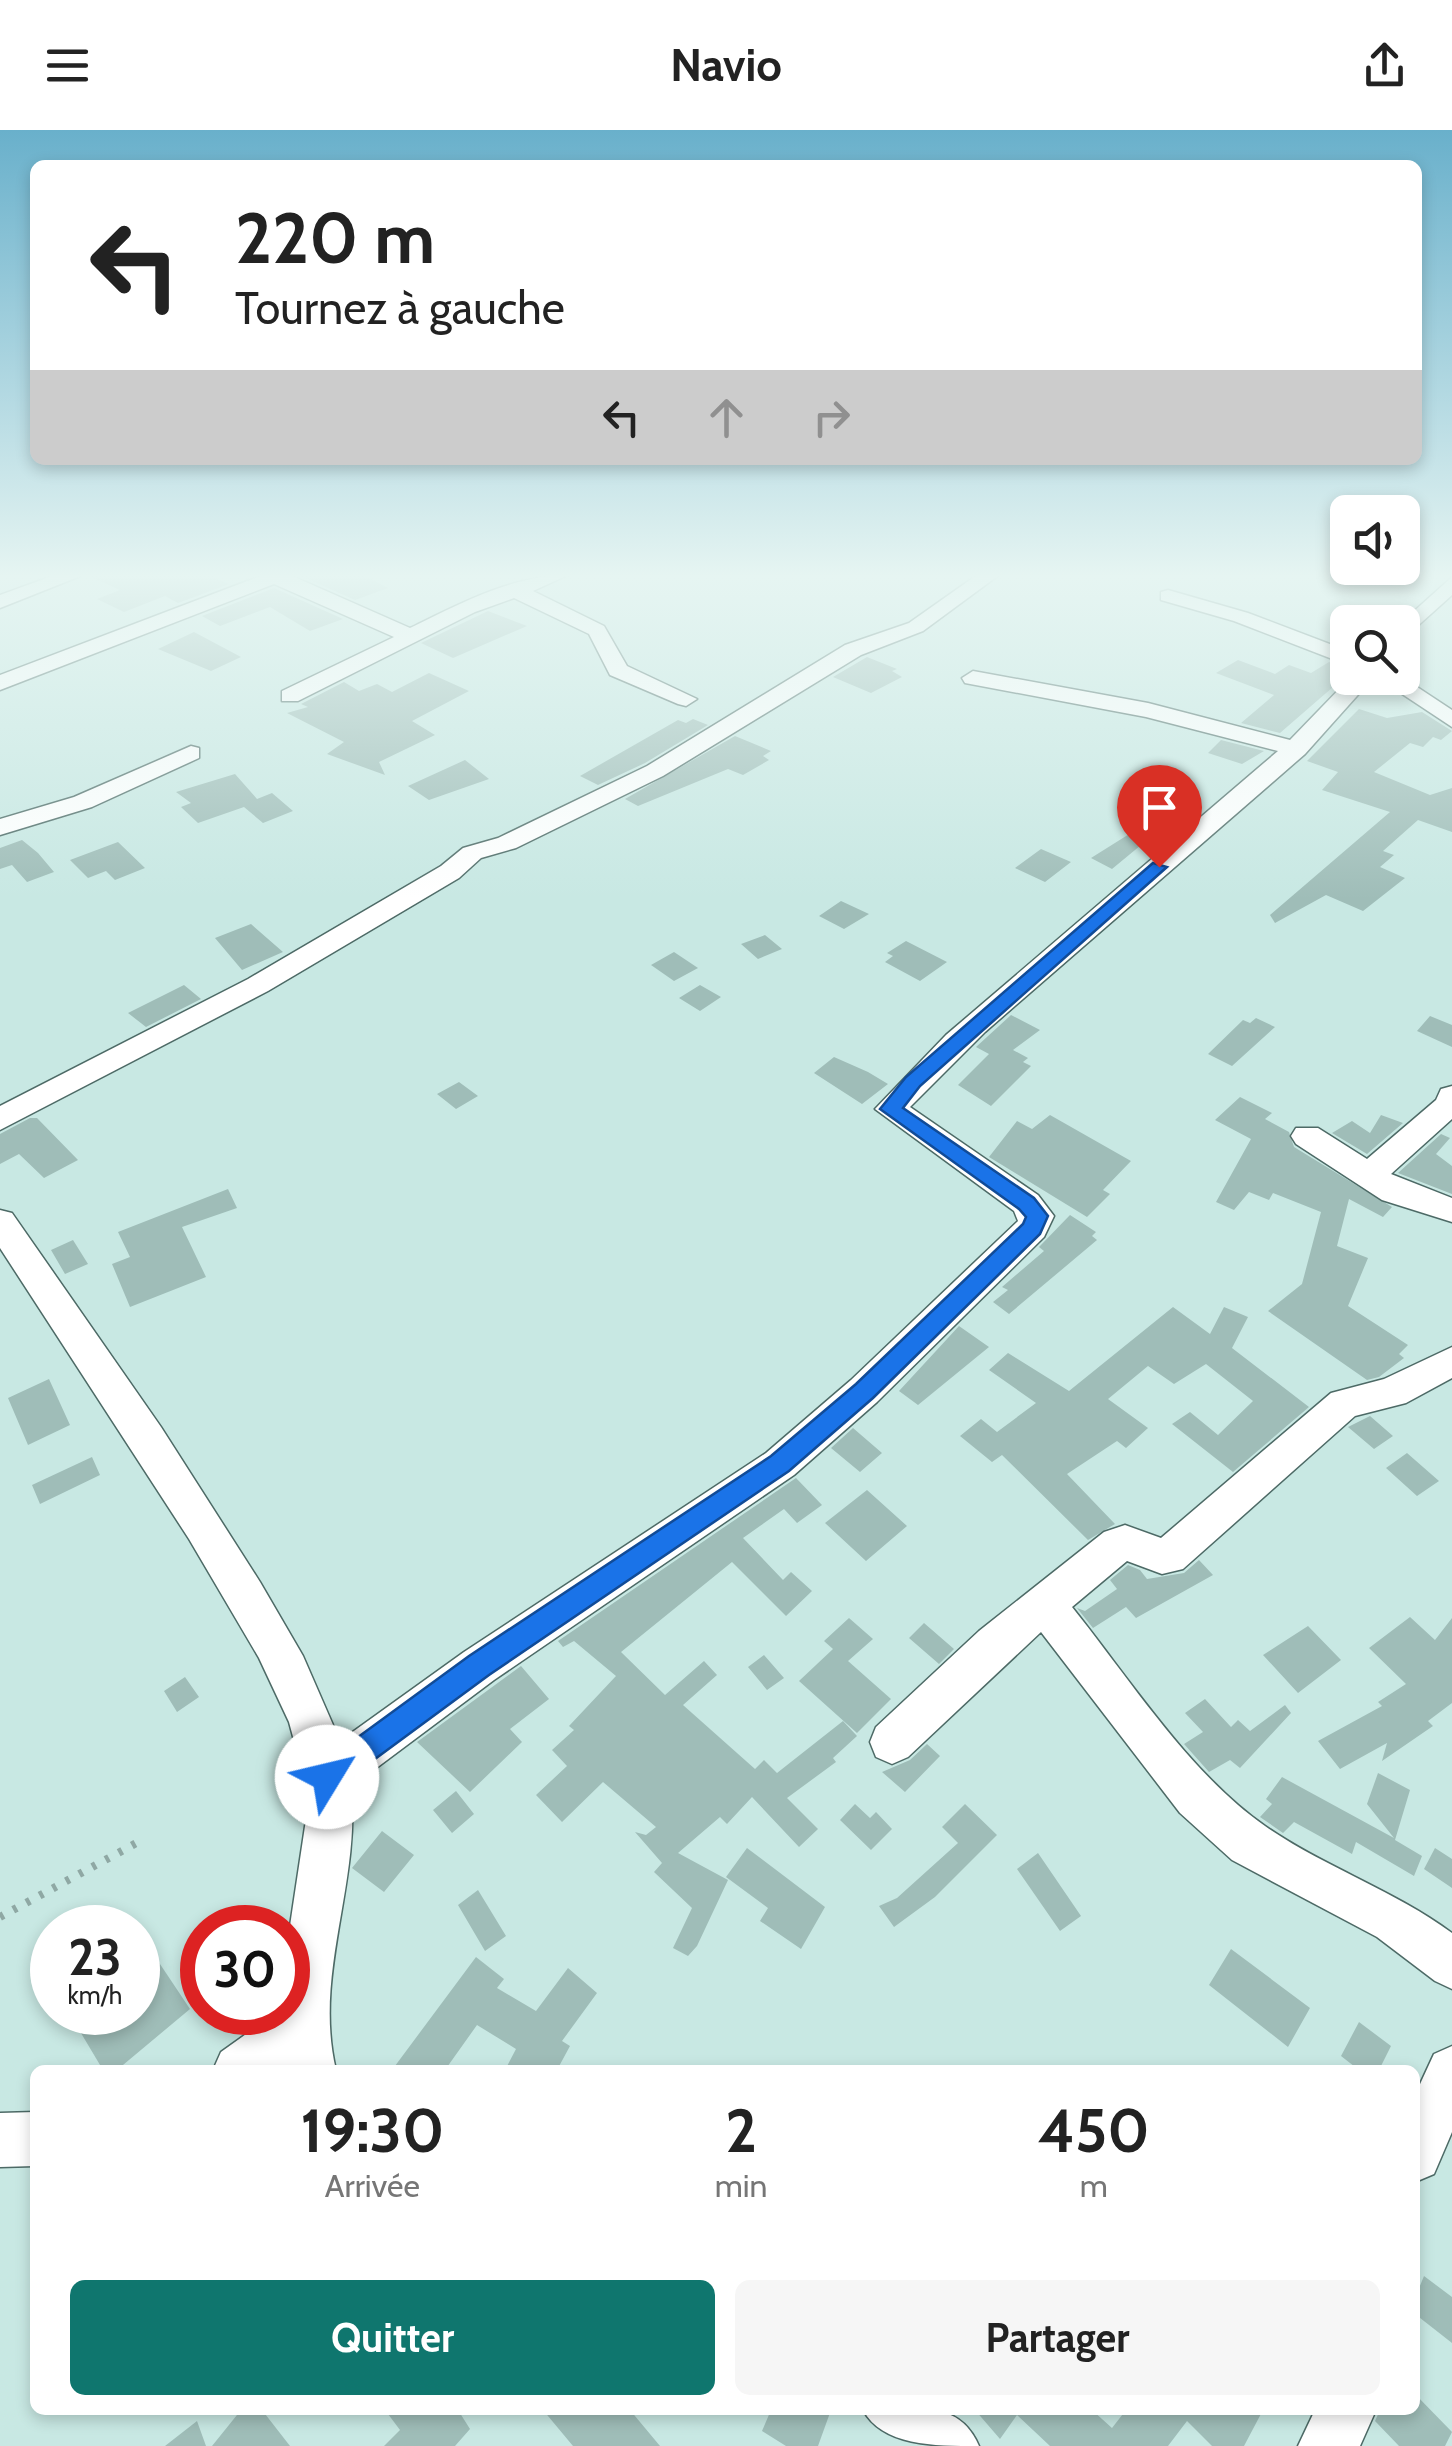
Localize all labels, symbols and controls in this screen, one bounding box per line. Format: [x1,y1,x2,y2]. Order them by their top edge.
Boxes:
icon: menu [40,38,95,93]
text: Navio [670,38,782,92]
icon: share [1357,38,1412,93]
text: 220 m [235,195,435,281]
icon: left [70,200,200,330]
text: Tournez à gauche [235,281,565,335]
icon: left [594,390,649,445]
icon: ahead [699,390,754,445]
icon: right [804,390,859,445]
map controls [1330,495,1420,695]
button: sound [1330,495,1420,585]
button: search [1330,605,1420,695]
pin [1117,765,1202,868]
icon: arrive [1132,780,1187,835]
position arrow [275,1725,379,1829]
speed limit sign: 30 [180,1905,310,2035]
text: 23 [68,1927,122,1988]
text: km/h [68,1980,122,2010]
text: 19:30 [300,2094,444,2167]
text: 2 [725,2094,757,2167]
text: 450 [1038,2094,1150,2167]
text: Arrivée [325,2166,420,2205]
text: min [715,2166,767,2205]
text: m [1080,2166,1108,2205]
button: Quitter [70,2280,715,2395]
button: Partager [735,2280,1380,2395]

